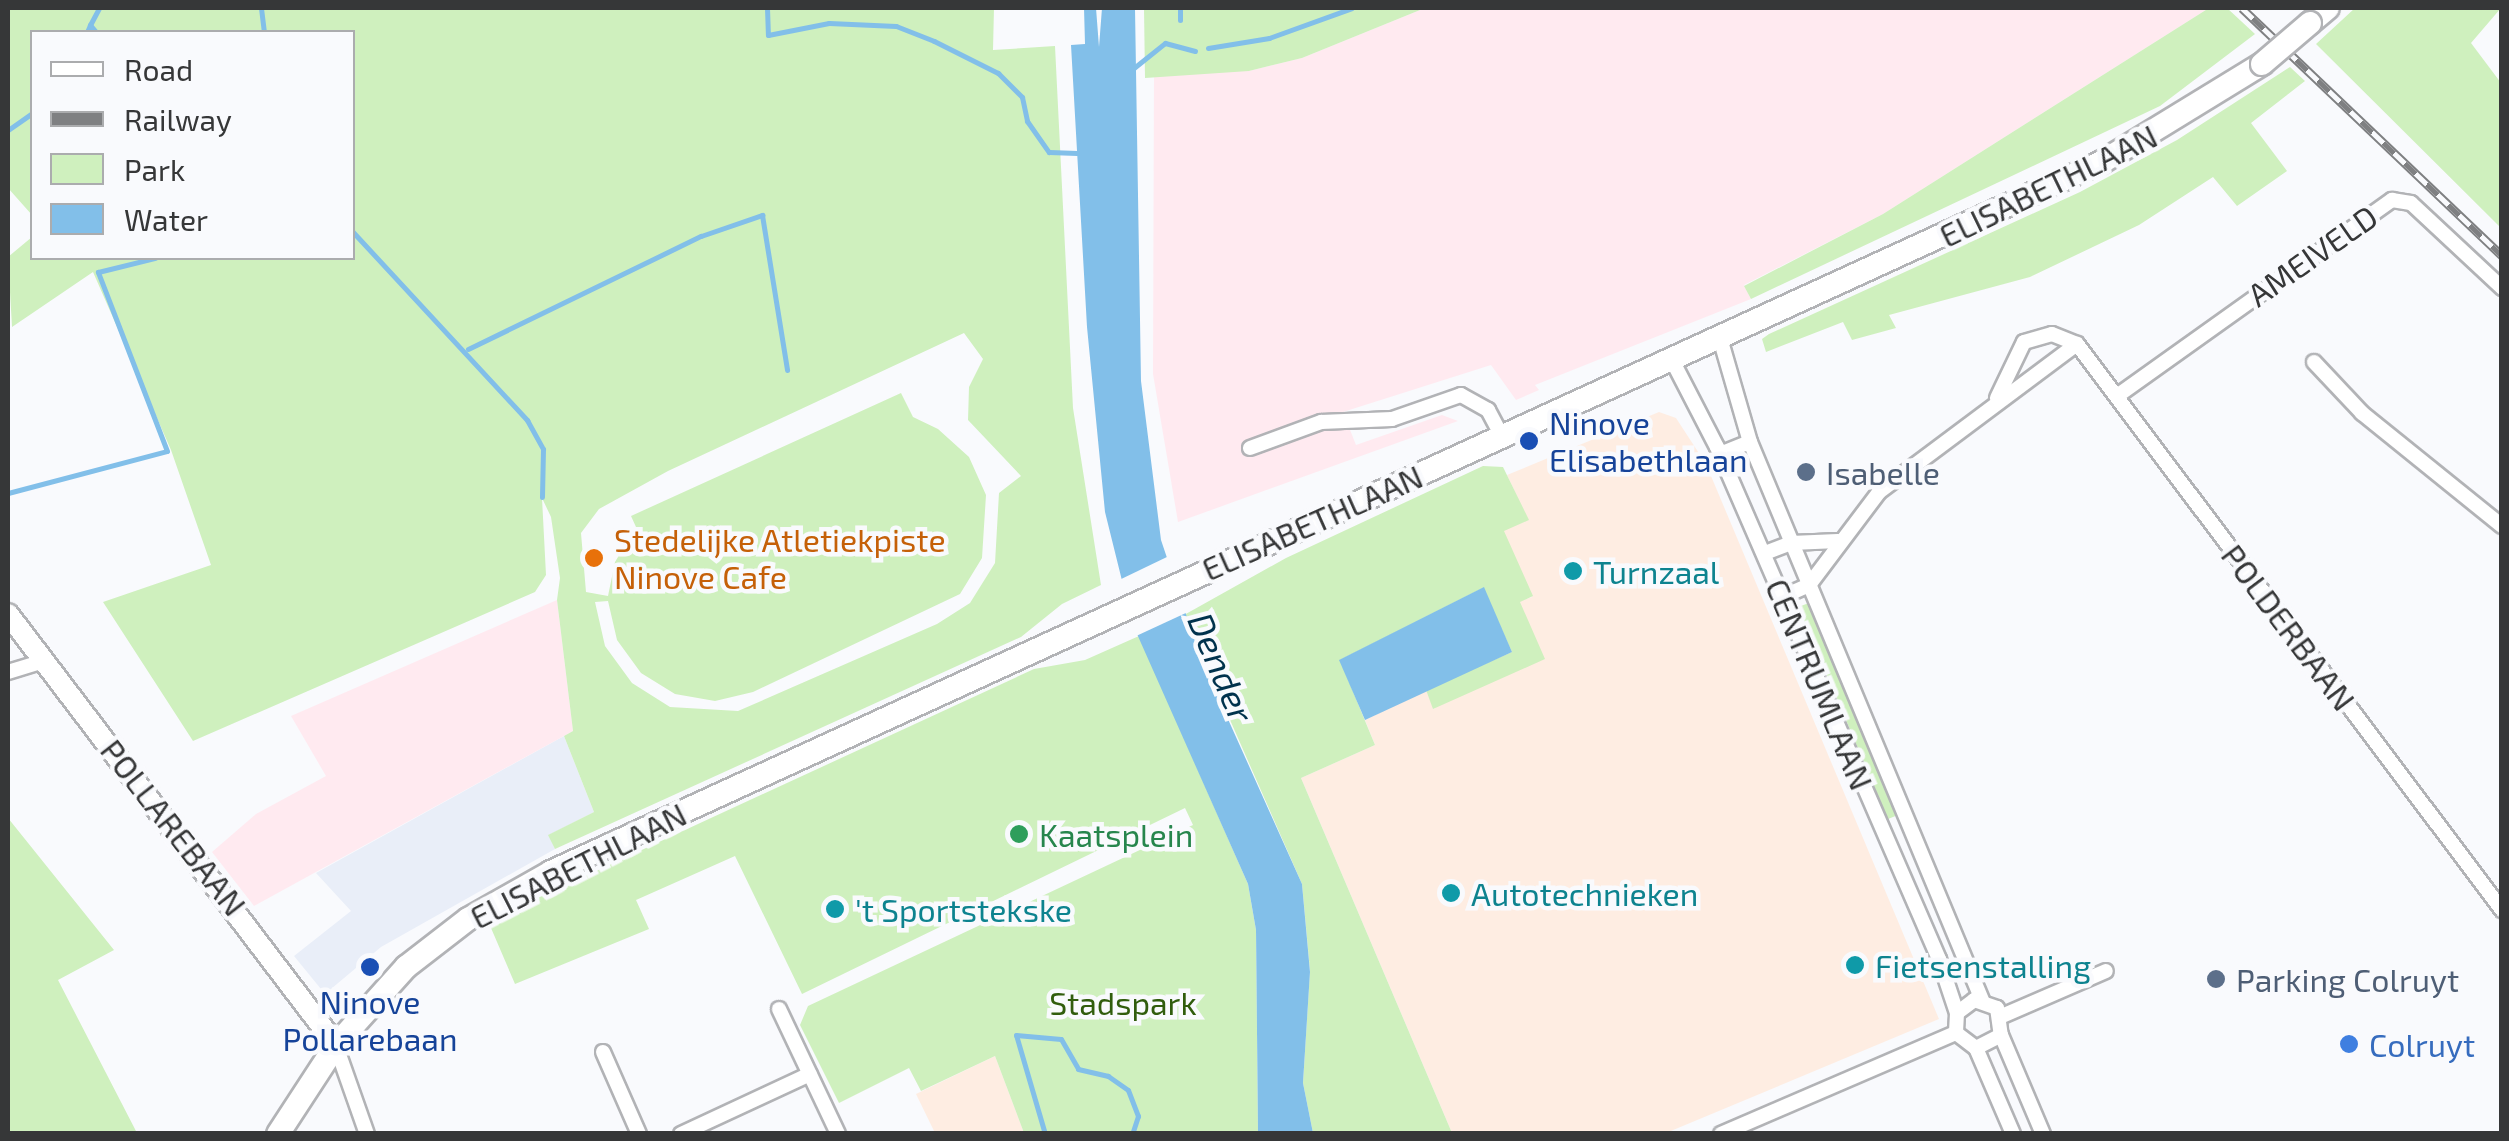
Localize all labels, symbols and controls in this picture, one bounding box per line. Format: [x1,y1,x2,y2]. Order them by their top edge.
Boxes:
legend [30,30,355,260]
text: Road [124,51,193,87]
text: Railway [124,101,232,137]
street label: ELISABETHLAAN [1933,116,2163,254]
text: Park [124,151,185,187]
street label: AMEIVELD [2240,196,2384,314]
text: Water [124,201,208,237]
place label: Ninove Elisabethlaan [1549,404,1748,479]
marker: Ninove Elisabethlaan [1518,430,1540,452]
place label: Isabelle [1826,453,1940,491]
street label: ELISABETHLAAN [1196,456,1428,588]
marker: Isabelle [1795,461,1817,483]
place label: Stedelijke Atletiekpiste Ninove Cafe [614,521,946,596]
street label: POLDERBAAN [2214,536,2364,718]
marker: Stedelijke Atletiekpiste Ninove Cafe [583,547,605,569]
place label: Turnzaal [1593,552,1719,590]
marker: Turnzaal [1562,560,1584,582]
street label: CENTRUMLAAN [1758,573,1882,795]
water label: Dender [1180,606,1264,728]
street label: POLLAREBAAN [93,731,255,923]
street label: ELISABETHLAAN [464,794,692,936]
place label: Kaatsplein [1039,815,1193,853]
marker: Kaatsplein [1008,823,1030,845]
place label: Autotechnieken [1471,874,1698,912]
marker: Autotechnieken [1440,882,1462,904]
place label: 't Sportstekske [855,890,1072,928]
marker: 't Sportstekske [824,898,846,920]
place label: Fietsenstalling [1875,946,2091,984]
marker: Fietsenstalling [1844,954,1866,976]
marker: Ninove Pollarebaan [359,956,381,978]
place label: Parking Colruyt [2236,960,2459,998]
marker: Parking Colruyt [2205,968,2227,990]
place label: Ninove Pollarebaan [282,983,458,1058]
park label: Stadspark [1049,983,1197,1021]
place label: Colruyt [2369,1025,2475,1063]
marker: Colruyt [2338,1033,2360,1055]

